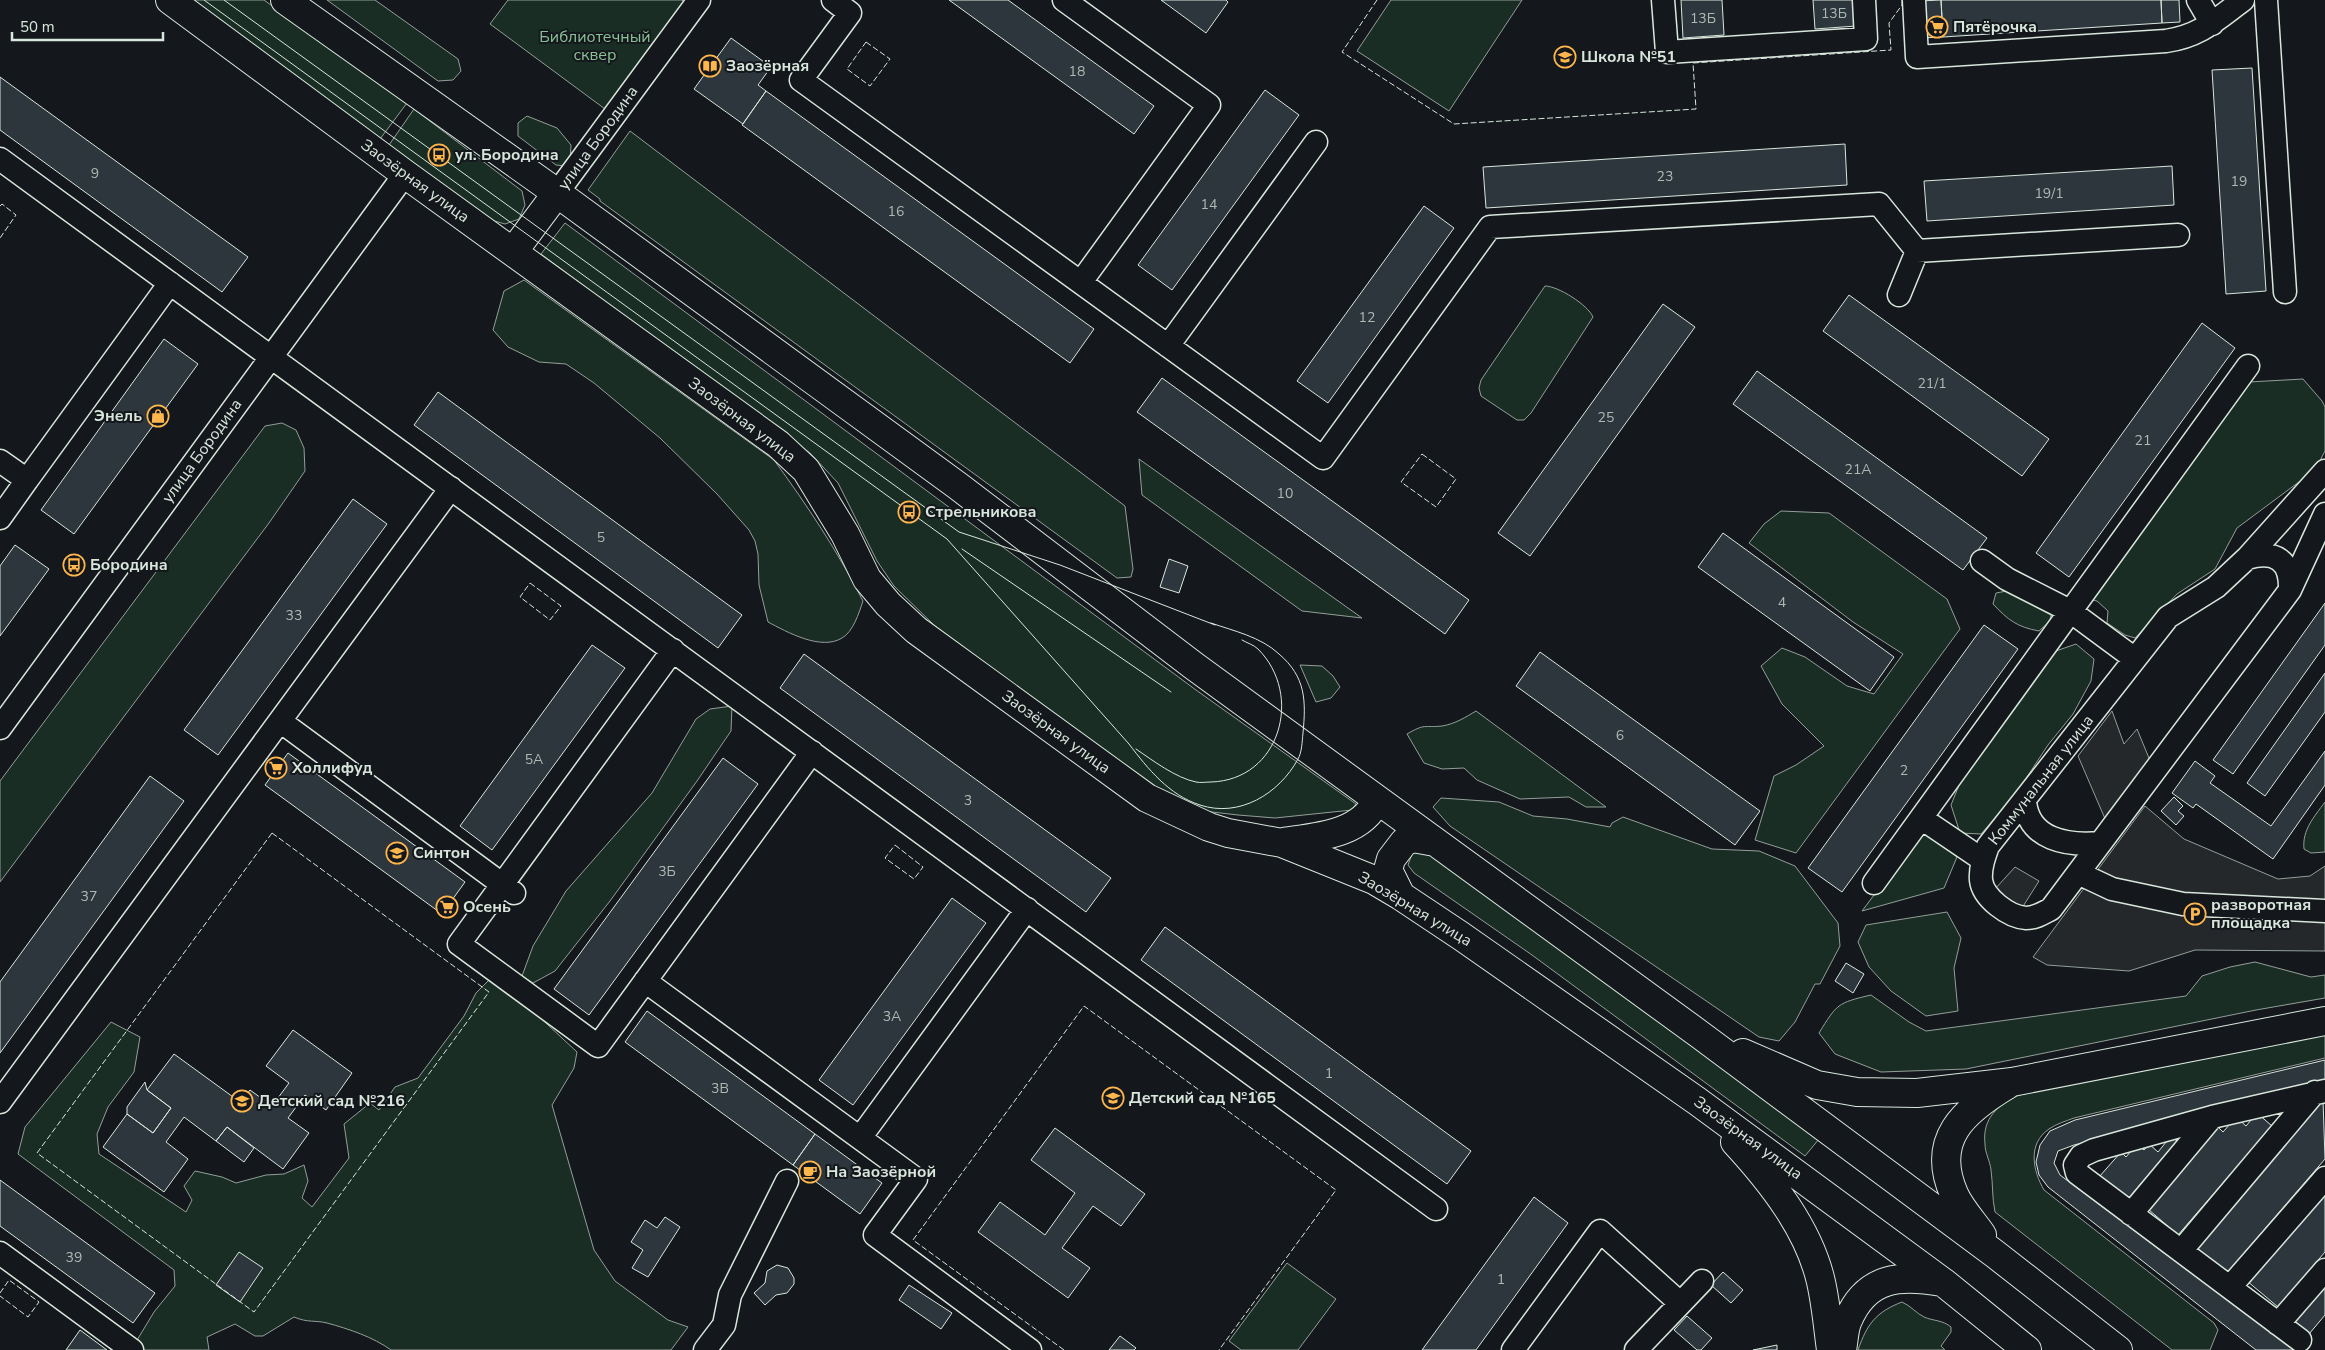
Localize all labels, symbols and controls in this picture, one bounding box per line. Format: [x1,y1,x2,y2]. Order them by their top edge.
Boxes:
house number: 13Б [1821,4,1847,23]
house number: 13Б [1690,9,1716,28]
scale bar [12,10,164,42]
supermarket icon: Пятёрочка [1925,15,1949,39]
place label: Пятёрочка [1953,16,2037,38]
text: 50 m [20,17,55,37]
park label: Библиотечный сквер [539,26,651,66]
school or university icon: Школа №51 [1553,45,1577,69]
place label: Школа №51 [1581,46,1676,68]
library icon: Заозёрная [698,54,722,78]
place label: Заозёрная [726,55,809,77]
house number: 18 [1069,62,1085,81]
street label: улица Бородина [553,81,643,195]
street label: Заозёрная улица [356,134,474,228]
bus stop icon: ул. Бородина [427,143,451,167]
place label: ул. Бородина [455,144,559,166]
house number: 9 [91,164,99,183]
house number: 23 [1657,167,1673,186]
house number: 19 [2231,172,2247,191]
house number: 19/1 [2034,184,2064,203]
house number: 14 [1201,195,1217,214]
house number: 16 [888,202,904,221]
house number: 12 [1359,308,1375,327]
street label: Заозёрная улица [684,372,800,468]
house number: 21/1 [1917,374,1947,393]
street label: улица Бородина [157,394,247,508]
shop icon: Энель [146,404,170,428]
place label: Энель [94,405,142,427]
house number: 25 [1598,408,1614,427]
house number: 21 [2135,431,2151,450]
house number: 21А [1844,460,1872,479]
house number: 10 [1277,484,1293,503]
bus stop icon: Стрельникова [897,500,921,524]
place label: Стрельникова [925,501,1036,523]
house number: 5 [597,528,605,547]
bus stop icon: Бородина [62,553,86,577]
place label: Бородина [90,554,168,576]
house number: 4 [1778,593,1786,612]
house number: 33 [286,606,302,625]
street label: Заозёрная улица [997,685,1115,779]
street label: Коммунальная улица [1983,710,2099,850]
house number: 6 [1616,726,1624,745]
house number: 5А [525,750,543,769]
supermarket icon: Холлифуд [264,756,288,780]
place label: Холлифуд [291,757,372,779]
house number: 2 [1900,761,1908,780]
house number: 3 [964,791,972,810]
school or university icon: Синтон [385,841,409,865]
place label: Синтон [413,842,470,864]
house number: 3Б [658,862,676,881]
street label: Заозёрная улица [1354,866,1476,952]
house number: 37 [81,887,97,906]
place label: разворотная площадка [2211,894,2311,934]
supermarket icon: Осень [435,895,459,919]
place label: Осень [463,896,511,918]
parking icon: разворотная площадка [2183,902,2207,926]
house number: 3А [883,1007,901,1026]
house number: 1 [1325,1064,1333,1083]
house number: 3В [711,1079,729,1098]
school or university icon: Детский сад №165 [1101,1086,1125,1110]
place label: Детский сад №165 [1129,1087,1276,1109]
school or university icon: Детский сад №216 [230,1089,254,1113]
place label: Детский сад №216 [258,1090,405,1112]
street label: Заозёрная улица [1689,1091,1807,1185]
cafe icon: На Заозёрной [798,1160,822,1184]
place label: На Заозёрной [826,1161,936,1183]
house number: 39 [66,1248,82,1267]
house number: 1 [1497,1270,1505,1289]

